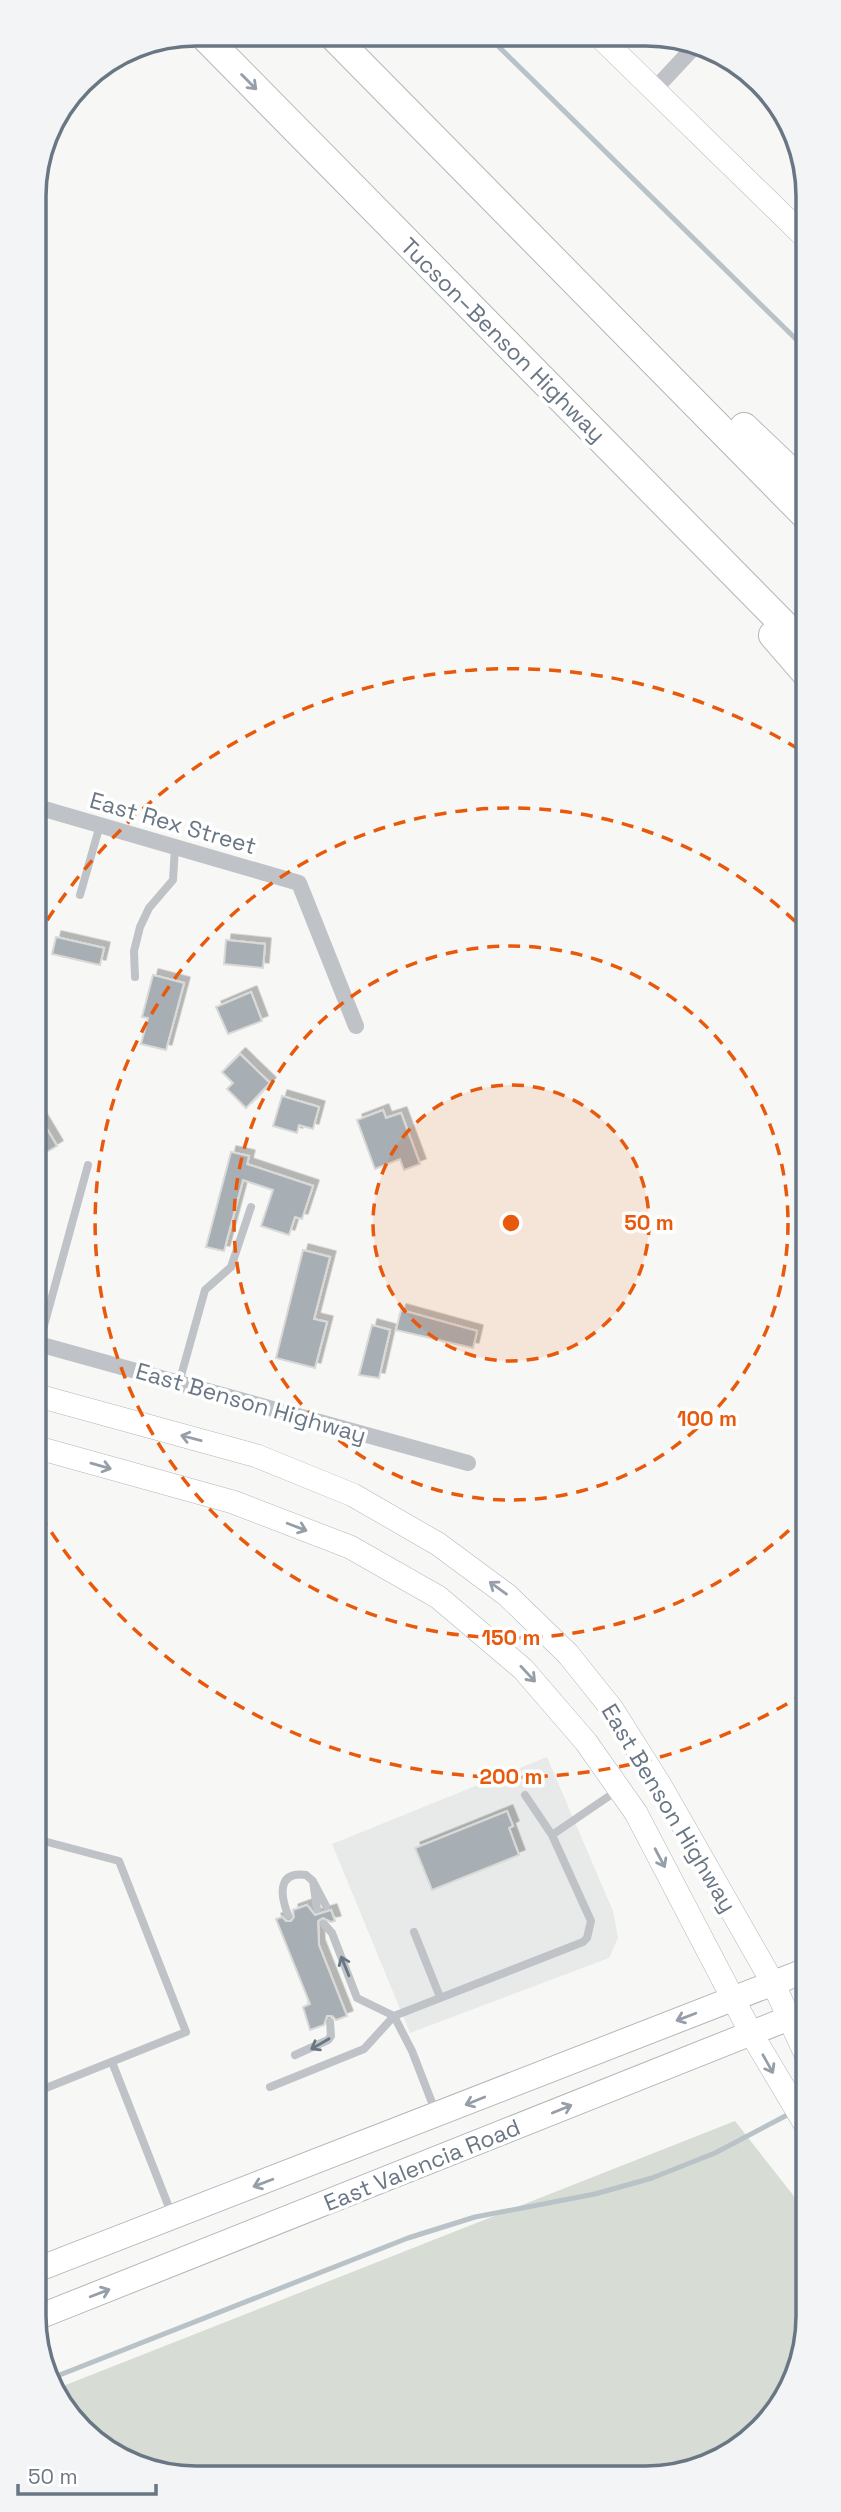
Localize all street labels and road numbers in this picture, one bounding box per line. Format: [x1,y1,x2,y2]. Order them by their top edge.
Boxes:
street label: Tucson–Benson Highway [394,231,612,449]
street label: East Rex Street [86,785,260,861]
street label: East Benson Highway [132,1356,370,1450]
street label: East Benson Highway [595,1698,743,1918]
street label: East Valencia Road [319,2112,525,2218]

